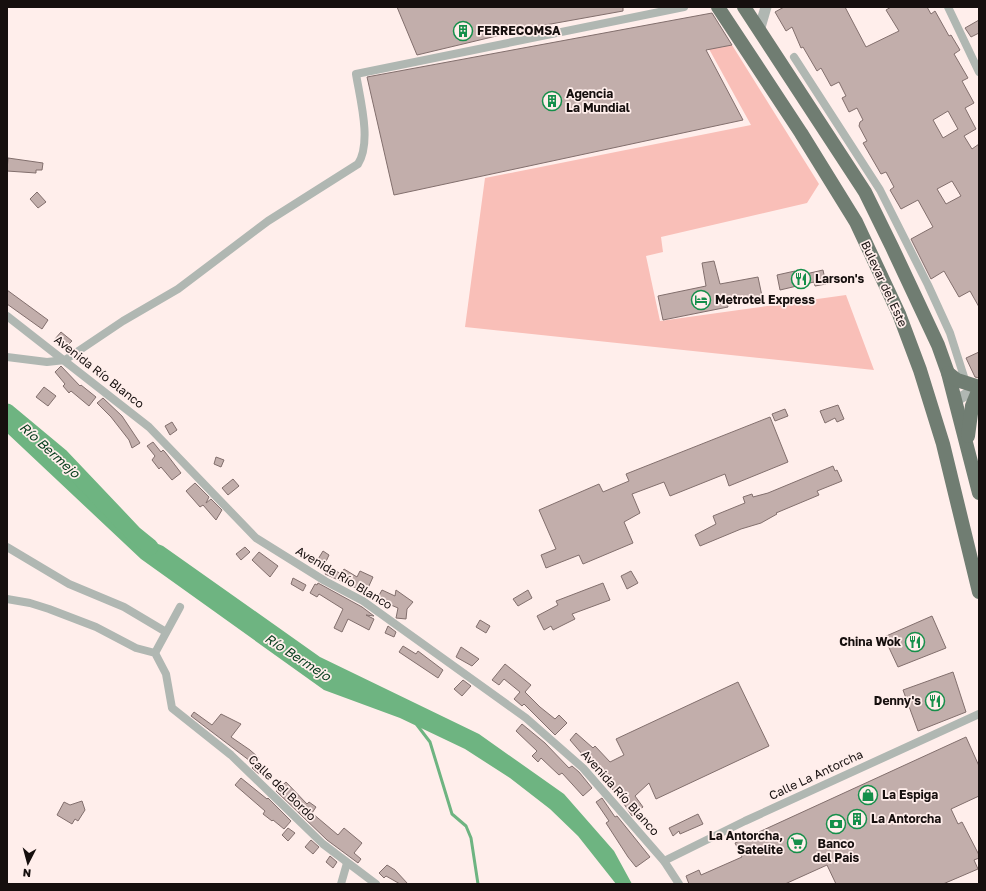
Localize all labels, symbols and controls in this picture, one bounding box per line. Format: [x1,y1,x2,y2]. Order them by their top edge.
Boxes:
building icon: FERRECOMSA [452,20,474,42]
place label: FERRECOMSA [477,23,561,38]
place label: Agencia La Mundial [566,86,630,115]
building icon: Agencia La Mundial [541,90,563,112]
street label: Bulevar del Este [858,238,911,329]
restaurant icon: Larson's [790,268,812,290]
place label: Larson's [815,271,865,286]
hotel icon: Metrotel Express [690,289,712,311]
place label: Metrotel Express [715,292,815,307]
street label: Avenida Río Blanco [51,332,147,411]
water label: Río Bermejo [17,419,84,482]
street label: Avenida Río Blanco [293,543,395,612]
water label: Río Bermejo [262,630,335,685]
restaurant icon: China Wok [904,631,926,653]
place label: China Wok [839,634,901,649]
restaurant icon: Denny's [924,690,946,712]
place label: Denny's [874,693,921,708]
street label: Calle La Antorcha [767,746,865,803]
street label: Avenida Río Blanco [578,747,663,839]
street label: Calle del Bordo [245,752,319,824]
shop icon: La Espiga [857,784,879,806]
place label: La Espiga [882,787,938,802]
building icon: La Antorcha [846,808,868,830]
place label: La Antorcha [871,811,941,826]
bank icon: Banco del Pais [825,813,847,835]
place label: La Antorcha, Satelite [709,828,783,857]
supermarket icon: La Antorcha, Satelite [786,832,808,854]
place label: Banco del Pais [813,836,859,865]
north arrow [8,843,48,883]
text: N [22,867,32,880]

